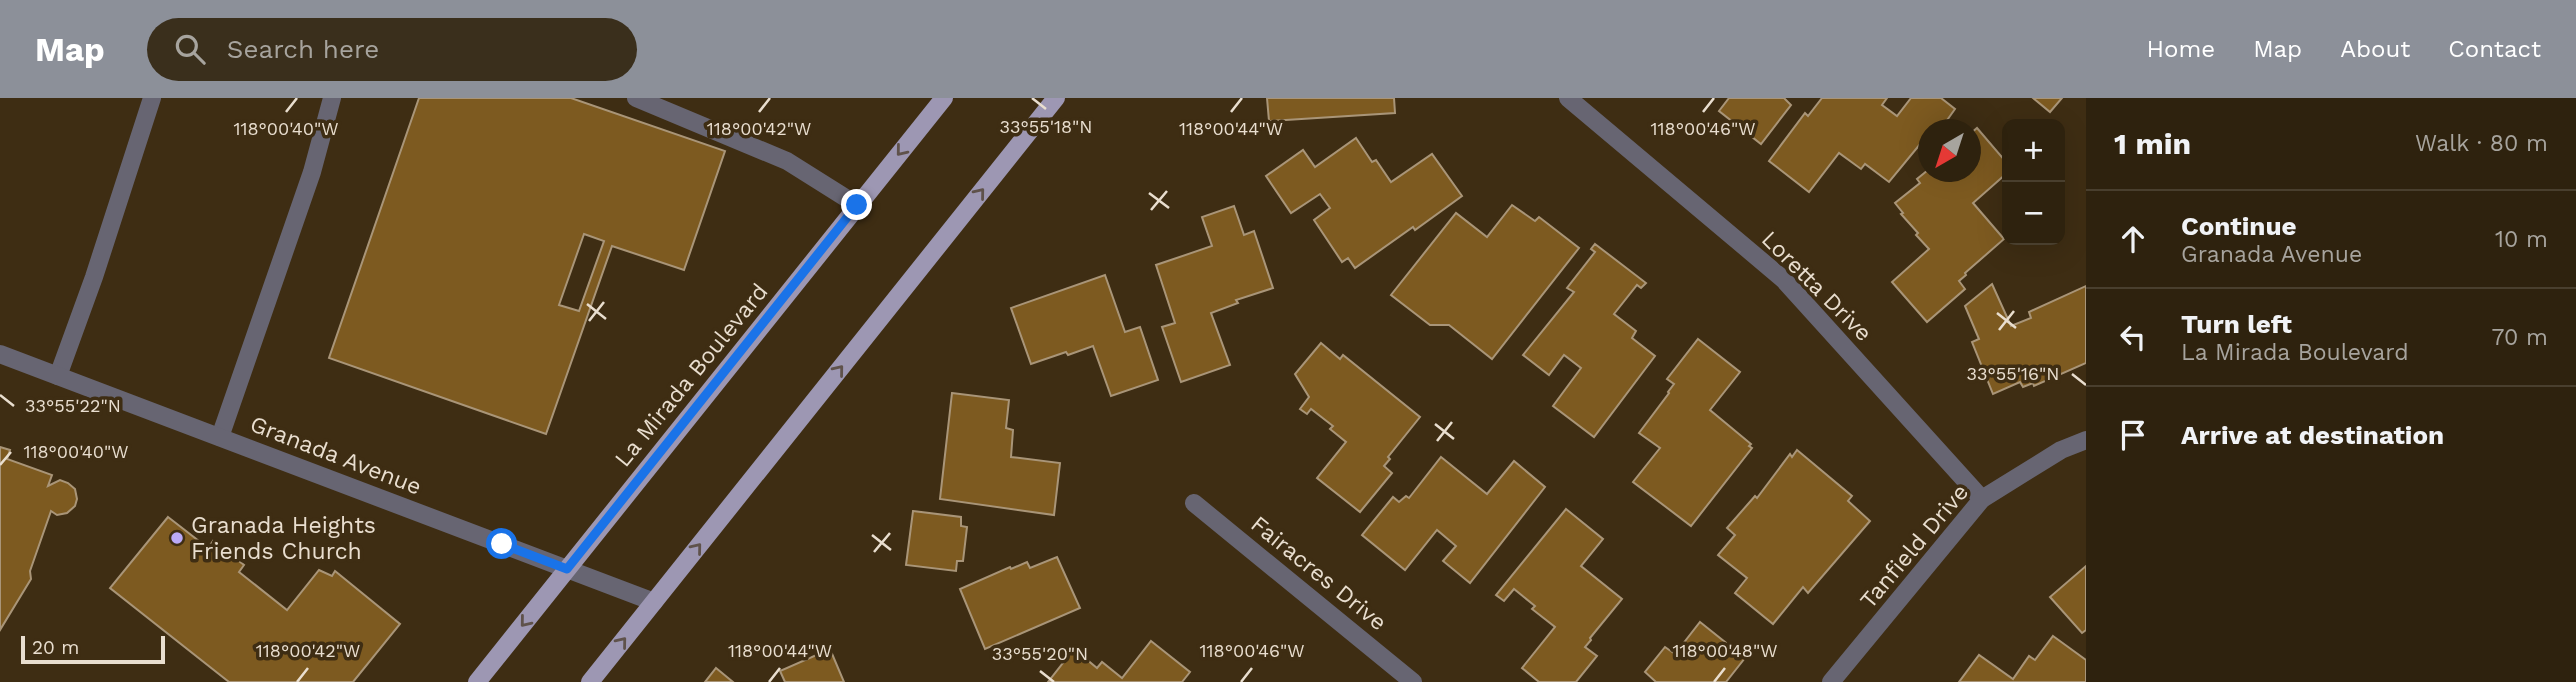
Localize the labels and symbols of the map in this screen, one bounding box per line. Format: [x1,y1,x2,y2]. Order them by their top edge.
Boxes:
text: 33°55'18"N [999,116,1093,137]
text: 118°00'40"W [233,118,339,139]
text: 118°00'42"W [707,118,811,139]
text: 118°00'44"W [1179,118,1283,139]
text: 118°00'46"W [1651,118,1755,139]
north arrow [1918,119,1981,182]
one-way arrow [896,144,909,156]
one-way arrow [972,188,985,200]
route end [841,189,872,220]
street label: Loretta Drive [1756,226,1877,347]
street label: La Mirada Boulevard [609,278,774,472]
text: 33°55'16"N [1967,363,2059,384]
one-way arrow [830,366,843,378]
text: 33°55'22"N [25,395,121,416]
street label: Granada Avenue [246,410,425,501]
text: 118°00'40"W [23,441,129,462]
street label: Tanfield Drive [1855,479,1974,614]
street label: Fairacres Drive [1246,511,1392,636]
place label: Granada Heights Friends Church [191,512,376,565]
route start [486,528,517,559]
marker: Granada Heights Friends Church [169,530,185,546]
one-way arrow [689,544,701,557]
one-way arrow [520,615,533,627]
scale bar [21,633,164,665]
one-way arrow [614,637,627,649]
text: 118°00'42"W [256,640,360,661]
text: 118°00'44"W [728,640,832,661]
text: 118°00'46"W [1200,640,1304,661]
text: 118°00'48"W [1672,640,1778,661]
text: 33°55'20"N [992,643,1088,664]

